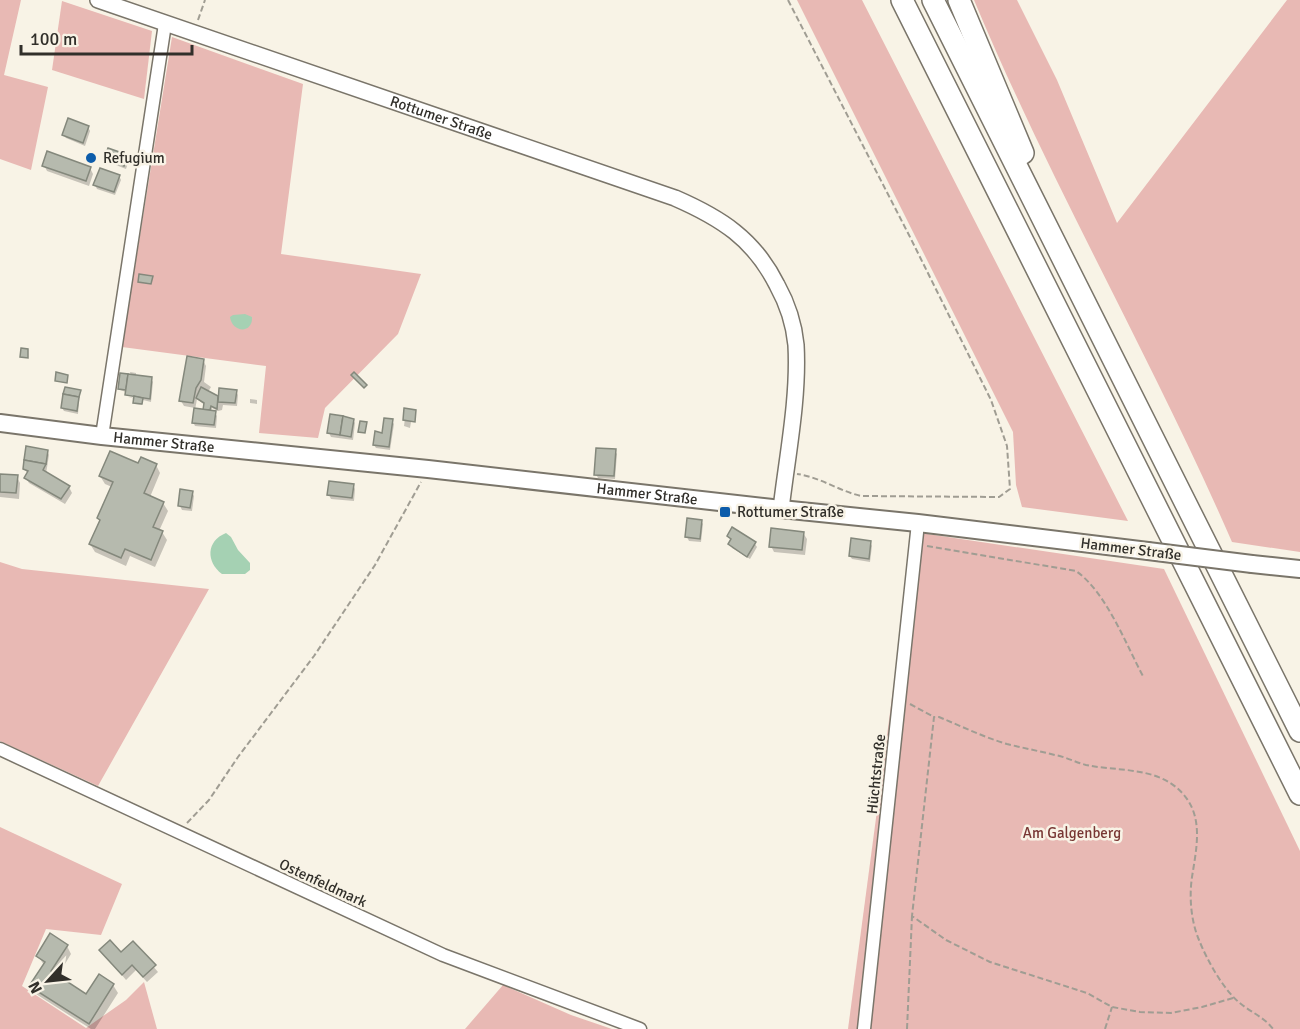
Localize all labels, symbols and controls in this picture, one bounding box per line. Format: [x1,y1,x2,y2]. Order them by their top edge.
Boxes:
scale bar [21,18,192,56]
text: 100 m [30,28,77,50]
street label: Rottumer Straße [388,92,495,144]
place label: Refugium [103,149,165,167]
marker: Refugium [84,151,98,165]
street label: Hammer Straße [112,428,215,456]
street label: Hammer Straße [596,479,699,508]
place label: Rottumer Straße [737,503,844,521]
marker: Rottumer Straße [718,505,732,519]
street label: Hammer Straße [1080,534,1182,564]
street label: Hüchtstraße [863,733,889,815]
park label: Am Galgenberg [1023,824,1121,842]
street label: Ostenfeldmark [276,855,370,911]
north arrow [18,951,78,1011]
text: N [24,978,47,997]

